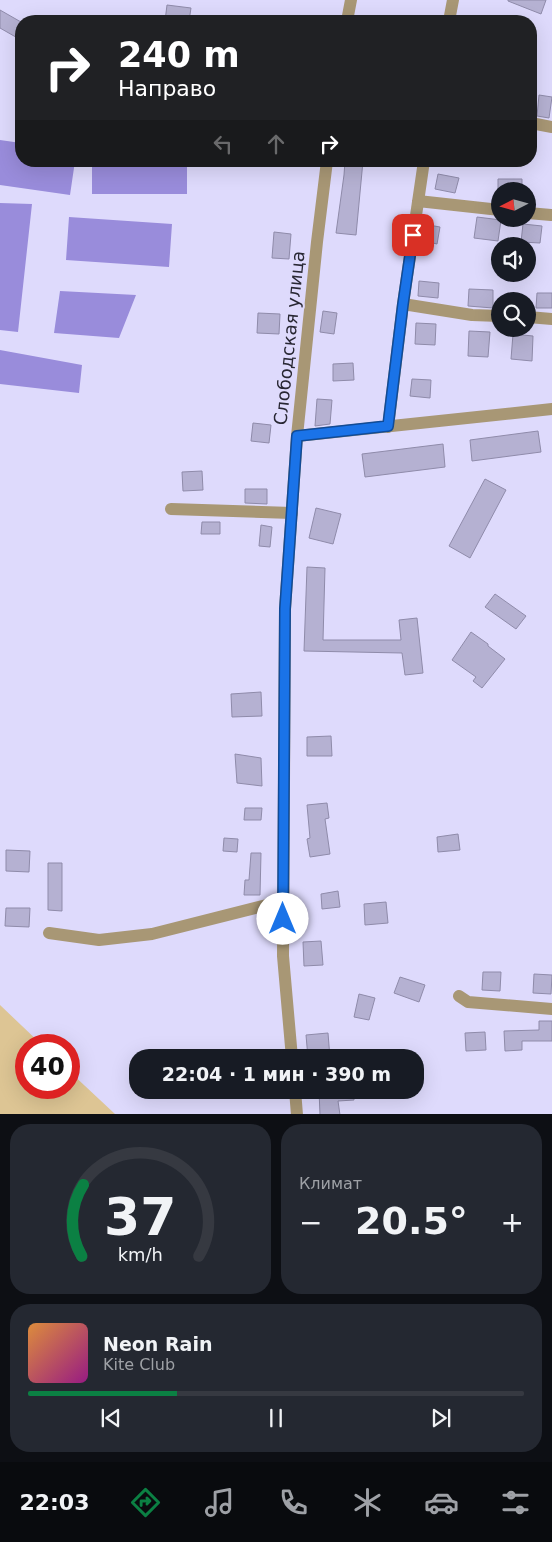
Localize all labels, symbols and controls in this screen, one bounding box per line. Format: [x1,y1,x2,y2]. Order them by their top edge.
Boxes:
icon: right [35,35,100,100]
text: 240 m [118,35,240,75]
text: Направо [118,76,216,101]
icon: left [209,130,237,158]
icon: ahead [262,130,290,158]
icon: right [315,130,343,158]
north arrow [491,182,536,228]
map controls [491,182,536,337]
pin [392,214,434,256]
icon: arrive [399,221,427,249]
button: sound [491,237,536,282]
street label: Слободская улица [269,250,309,426]
button: search [491,292,536,337]
position arrow [256,892,308,944]
speed limit sign: 40 [15,1034,80,1099]
text: 22:04 · 1 мин · 390 m [162,1063,391,1085]
text: Климат [299,1174,362,1193]
text: 37 [104,1187,177,1247]
text: 20.5° [355,1199,468,1243]
text: − [299,1206,322,1239]
text: + [501,1206,524,1239]
text: km/h [118,1244,163,1265]
text: Neon Rain [103,1333,212,1355]
text: Kite Club [103,1355,175,1374]
icon: previous [97,1404,125,1432]
icon: pause [262,1404,290,1432]
icon: next [427,1404,455,1432]
icon: directions [128,1485,163,1520]
icon: music [202,1485,237,1520]
icon: phone [276,1485,311,1520]
icon: climate [350,1485,385,1520]
icon: car [424,1485,459,1520]
icon: filters [498,1485,533,1520]
text: 22:03 [19,1490,89,1515]

